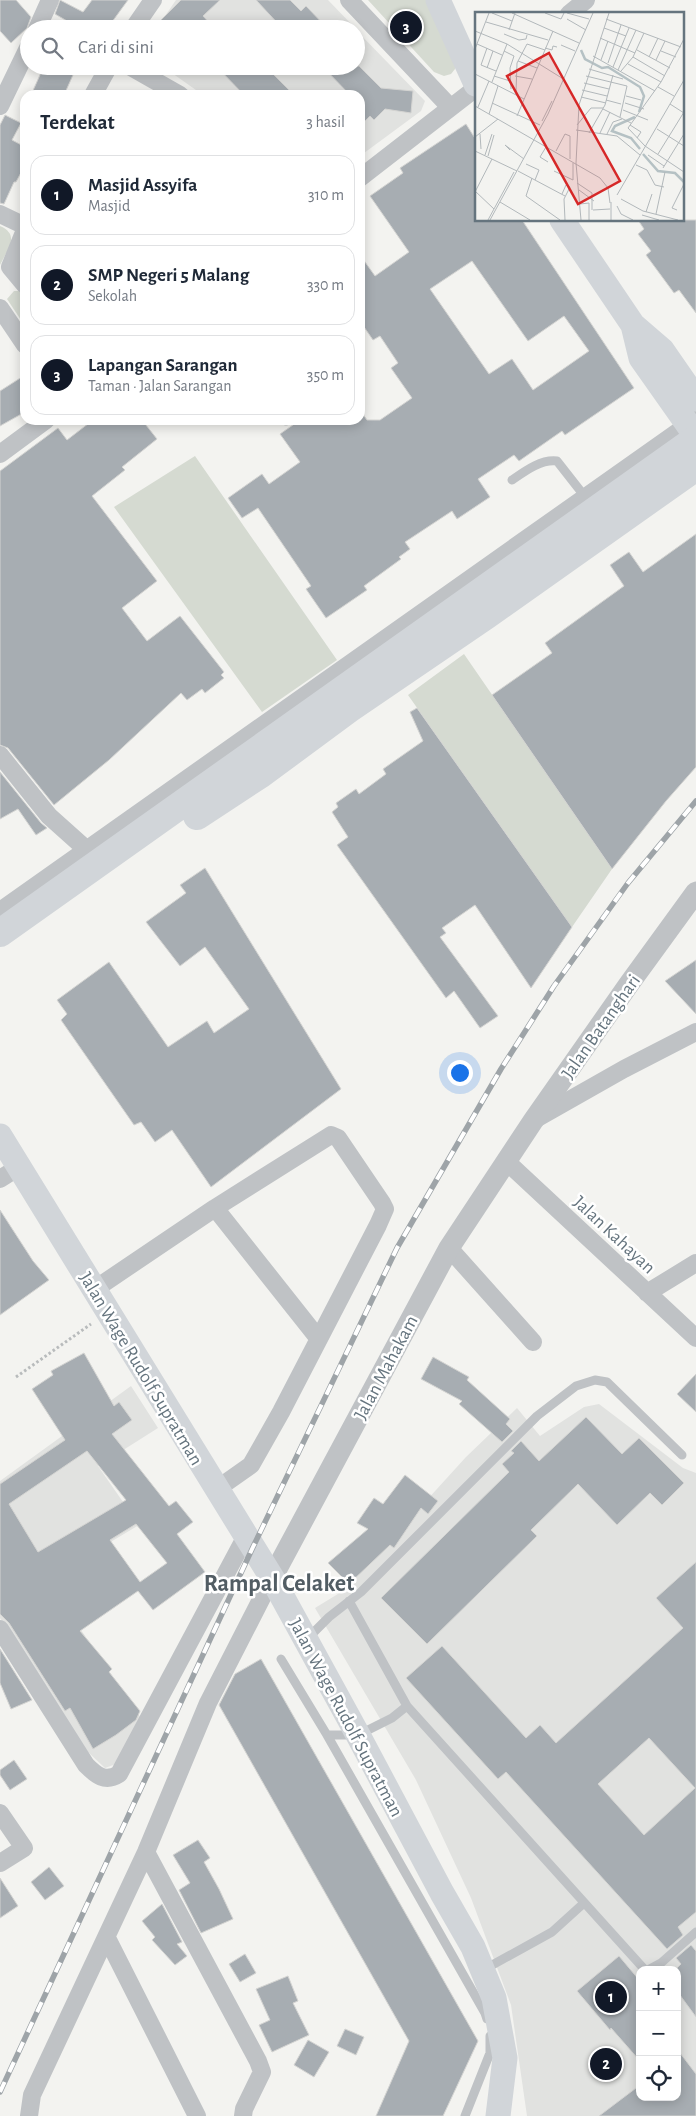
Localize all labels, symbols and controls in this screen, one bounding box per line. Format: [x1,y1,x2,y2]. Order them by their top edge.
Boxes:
pin: 3 [390,8,422,46]
inset map [475,12,684,221]
search box [20,20,365,75]
icon: search [38,34,66,62]
text: Cari di sini [78,38,154,57]
text: Terdekat [40,112,115,133]
text: 3 hasil [306,114,345,130]
text: Masjid Assyifa [88,176,197,195]
text: 1 [54,187,60,203]
text: 310 m [308,187,344,203]
text: Masjid [88,198,130,214]
text: SMP Negeri 5 Malang [88,266,249,285]
text: 2 [53,277,61,293]
text: 330 m [307,277,344,293]
text: Sekolah [88,288,137,304]
text: Lapangan Sarangan [88,356,238,375]
text: 3 [54,367,60,383]
text: 350 m [307,367,344,383]
text: Taman · Jalan Sarangan [88,378,231,394]
street label: Jalan Batanghari [558,971,644,1082]
your location [447,1060,473,1086]
street label: Jalan Kahayan [569,1193,659,1278]
street label: Jalan Wage Rudolf Supratman [76,1269,206,1469]
street label: Jalan Mahakam [351,1313,422,1423]
district label: Rampal Celaket [204,1572,354,1596]
street label: Jalan Wage Rudolf Supratman [285,1615,406,1820]
map controls [636,1966,681,2101]
button: + [636,1966,681,2011]
pin: 1 [595,1978,627,2016]
button: − [636,2011,681,2056]
pin: 2 [590,2045,622,2083]
button: locate [636,2056,681,2101]

